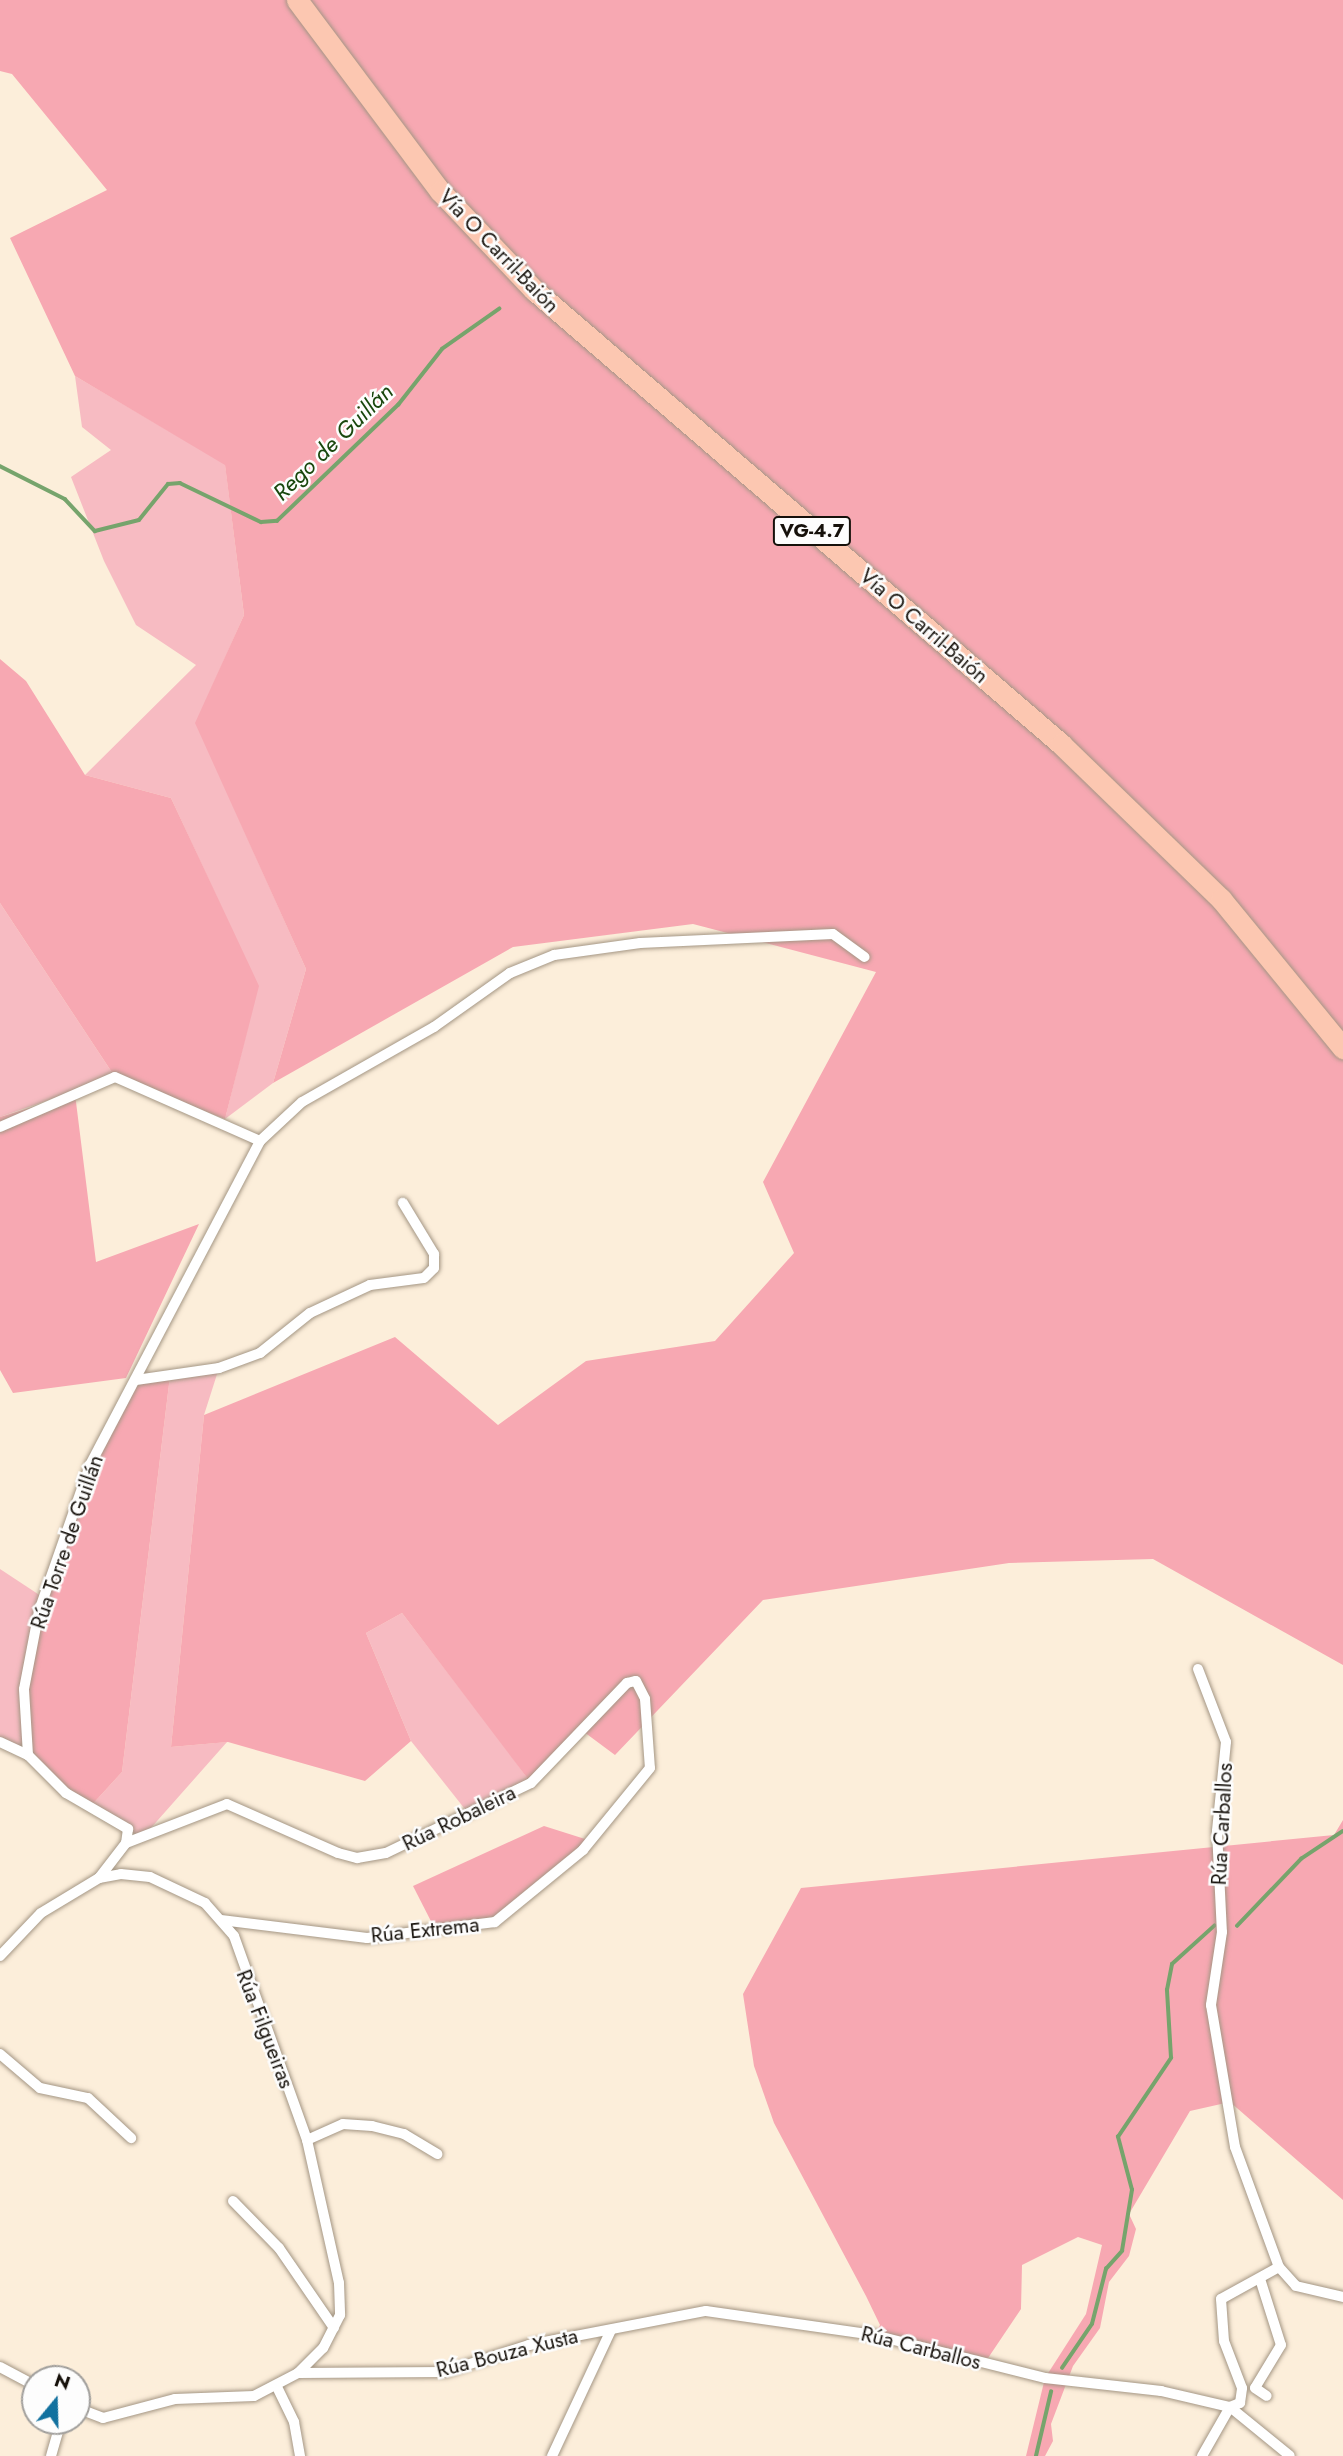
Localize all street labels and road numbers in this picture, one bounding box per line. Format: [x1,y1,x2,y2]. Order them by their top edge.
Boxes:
street label: Vía O Carril-Baión [434,184,564,318]
road number: VG-4.7 [772,516,852,546]
street label: Vía O Carril-Baión [855,563,993,689]
street label: Rúa Torre de Guillán [25,1452,109,1632]
street label: Rúa Carballos [1206,1762,1238,1886]
street label: Rúa Robaleira [398,1780,520,1856]
street label: Rúa Extrema [370,1912,480,1948]
street label: Rúa Filgueiras [231,1966,299,2092]
street label: Rúa Carballos [859,2321,983,2375]
street label: Rúa Bouza Xusta [434,2323,580,2383]

